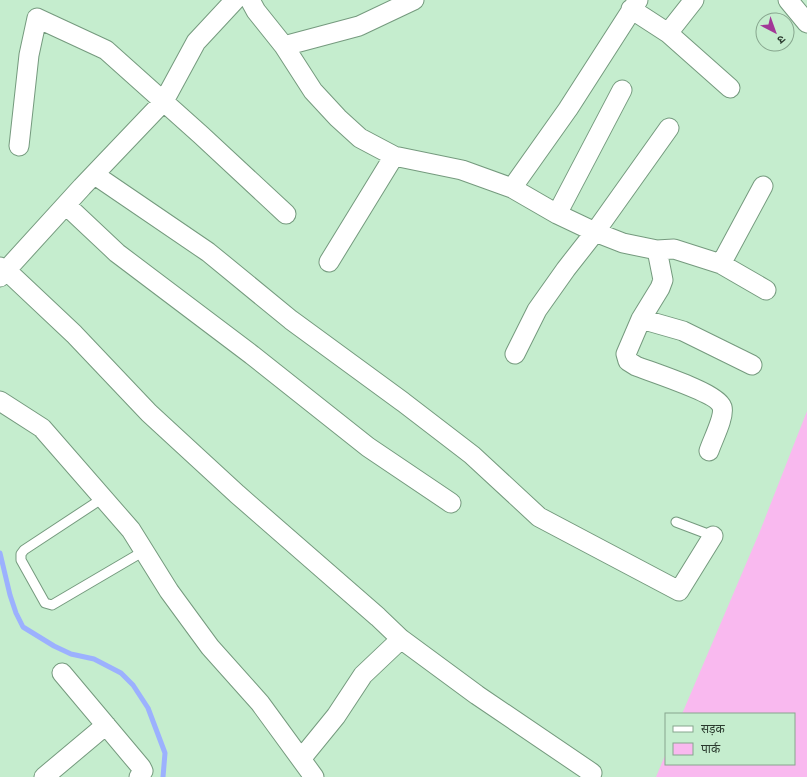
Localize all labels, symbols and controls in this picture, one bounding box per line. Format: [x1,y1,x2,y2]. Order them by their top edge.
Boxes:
north arrow [755,12,795,52]
text: उ [774,32,789,47]
legend [665,713,795,765]
text: सड़क [701,721,726,736]
text: पार्क [701,741,721,756]

